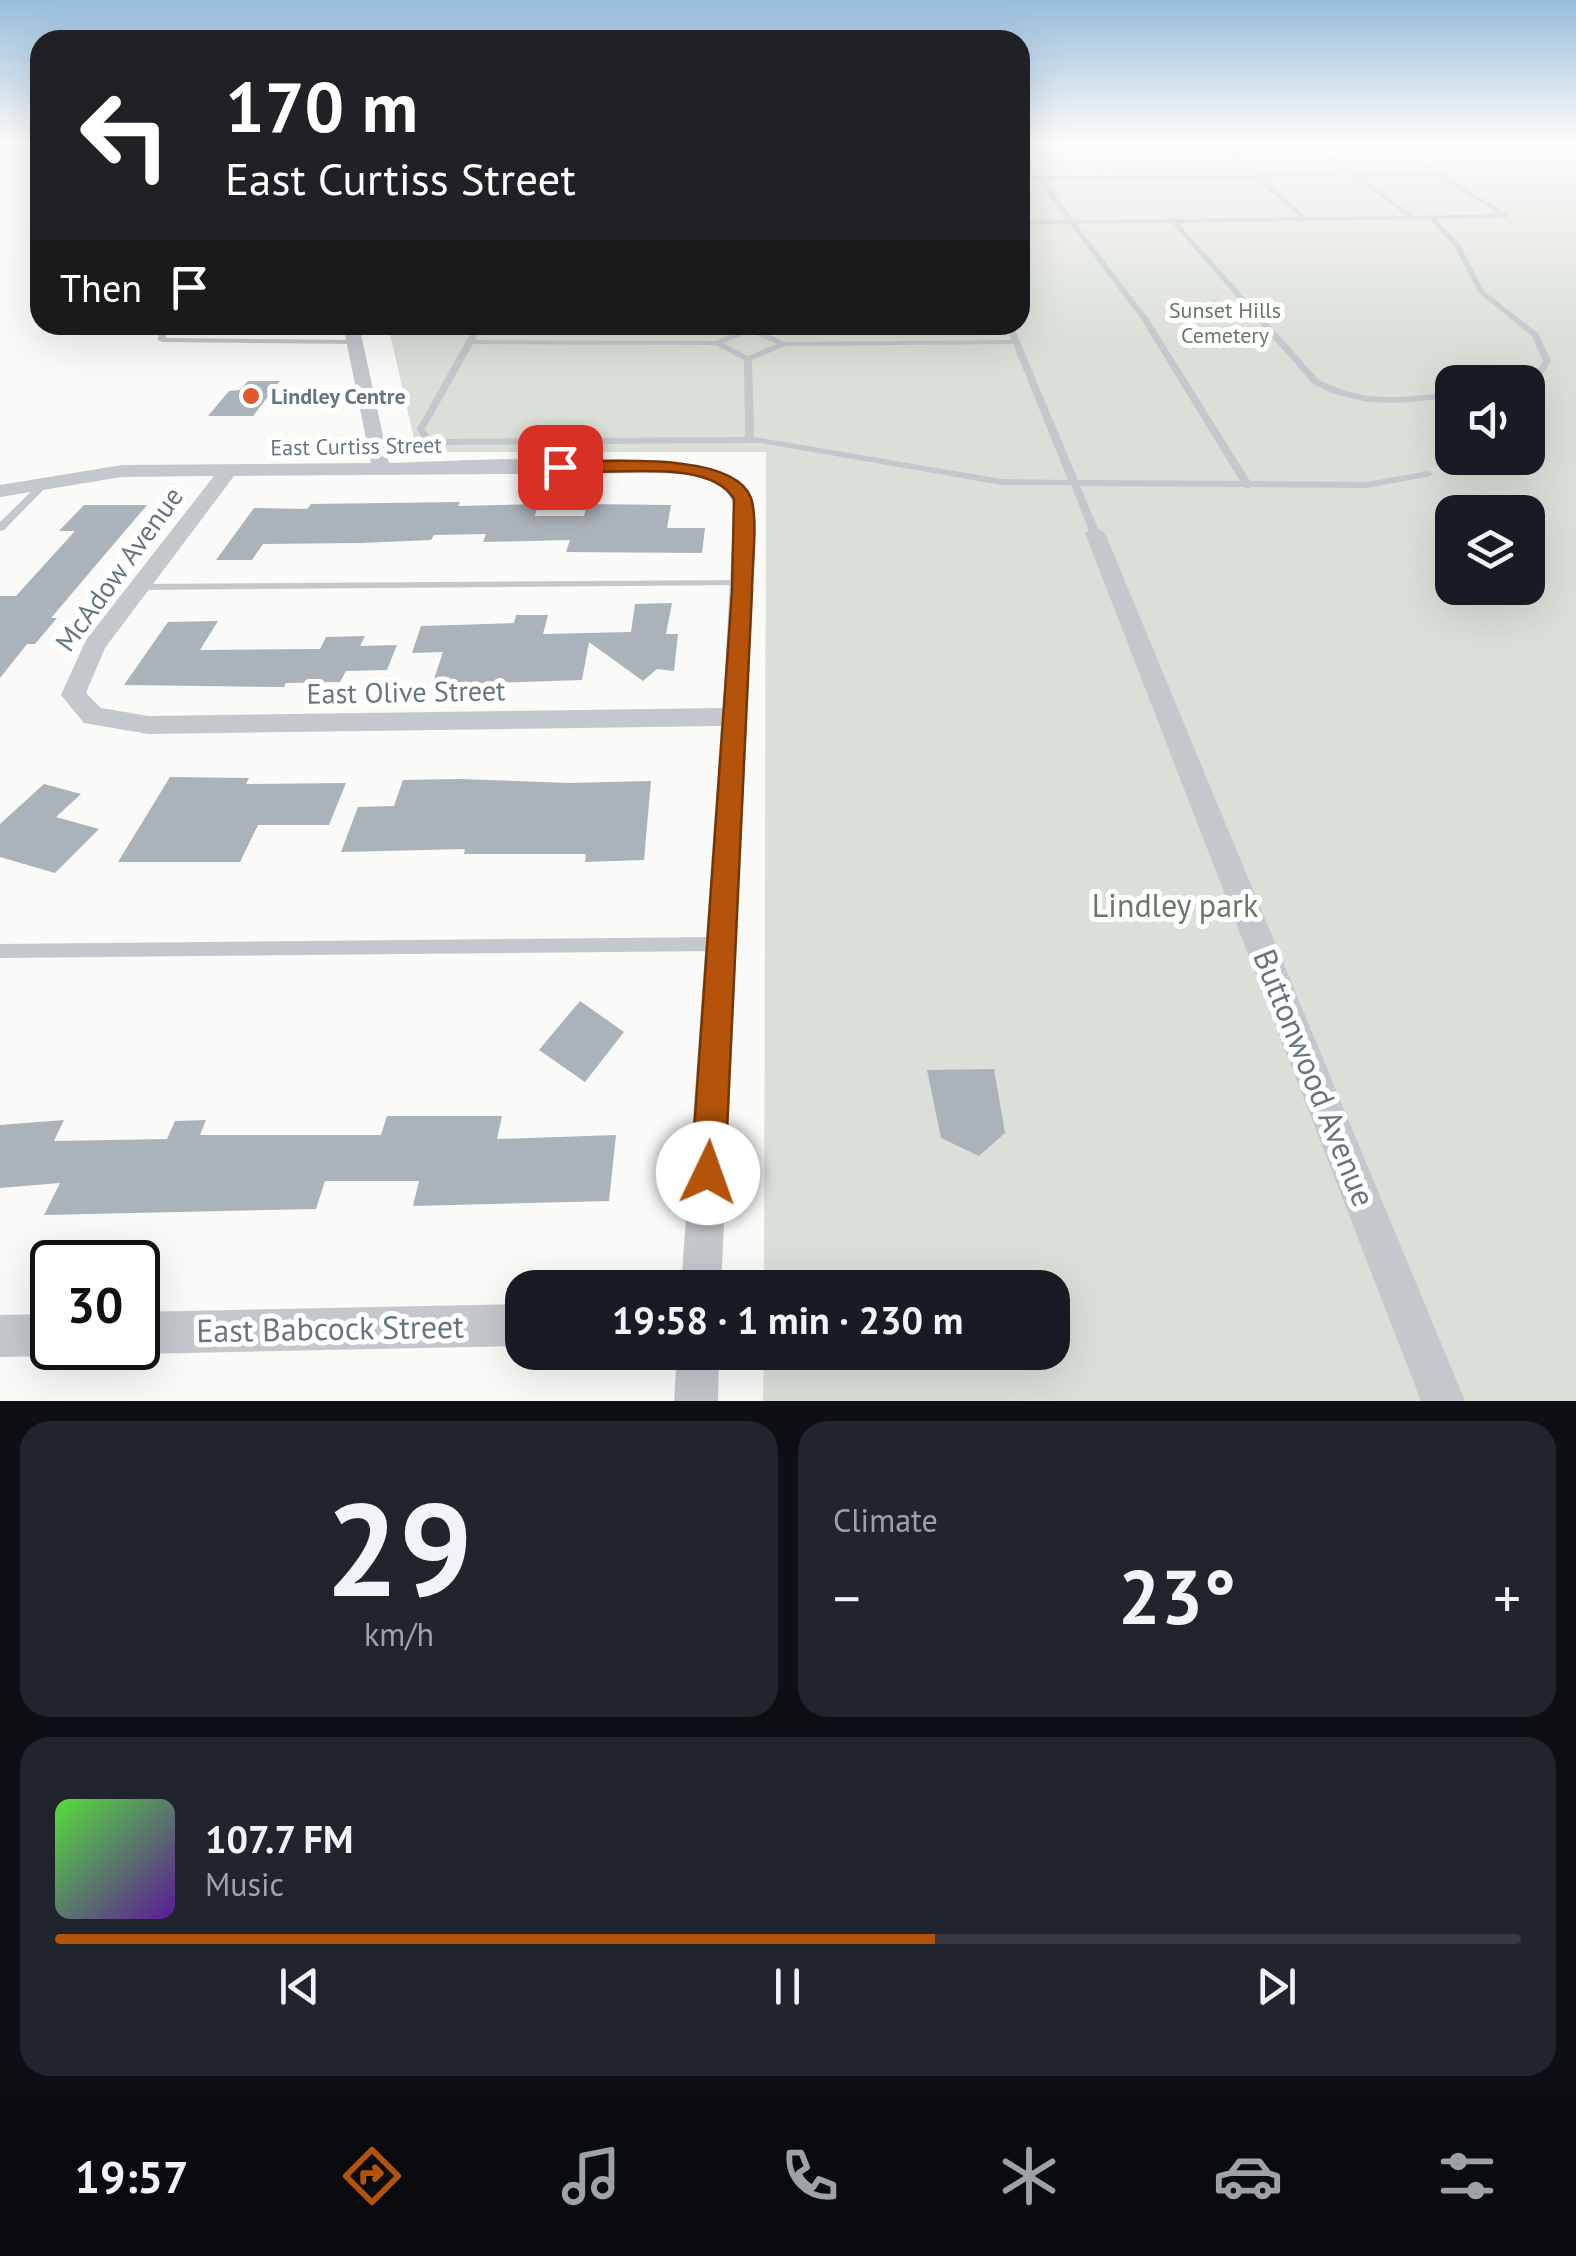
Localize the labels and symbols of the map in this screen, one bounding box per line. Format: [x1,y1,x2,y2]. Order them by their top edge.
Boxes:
park label: Sunset Hills Cemetery [1169,296,1281,349]
place label: Lindley Centre [271,382,406,410]
marker: Lindley Centre [240,385,262,407]
pin [518,425,603,510]
street label: East Curtiss Street [270,430,442,461]
street label: McAdow Avenue [46,479,191,658]
street label: East Olive Street [306,671,506,712]
park label: Lindley park [1092,884,1259,926]
street label: Buttonwood Avenue [1244,943,1386,1213]
position arrow [656,1121,760,1225]
speed limit sign: 30 [30,1240,160,1370]
street label: East Babcock Street [196,1305,464,1351]

